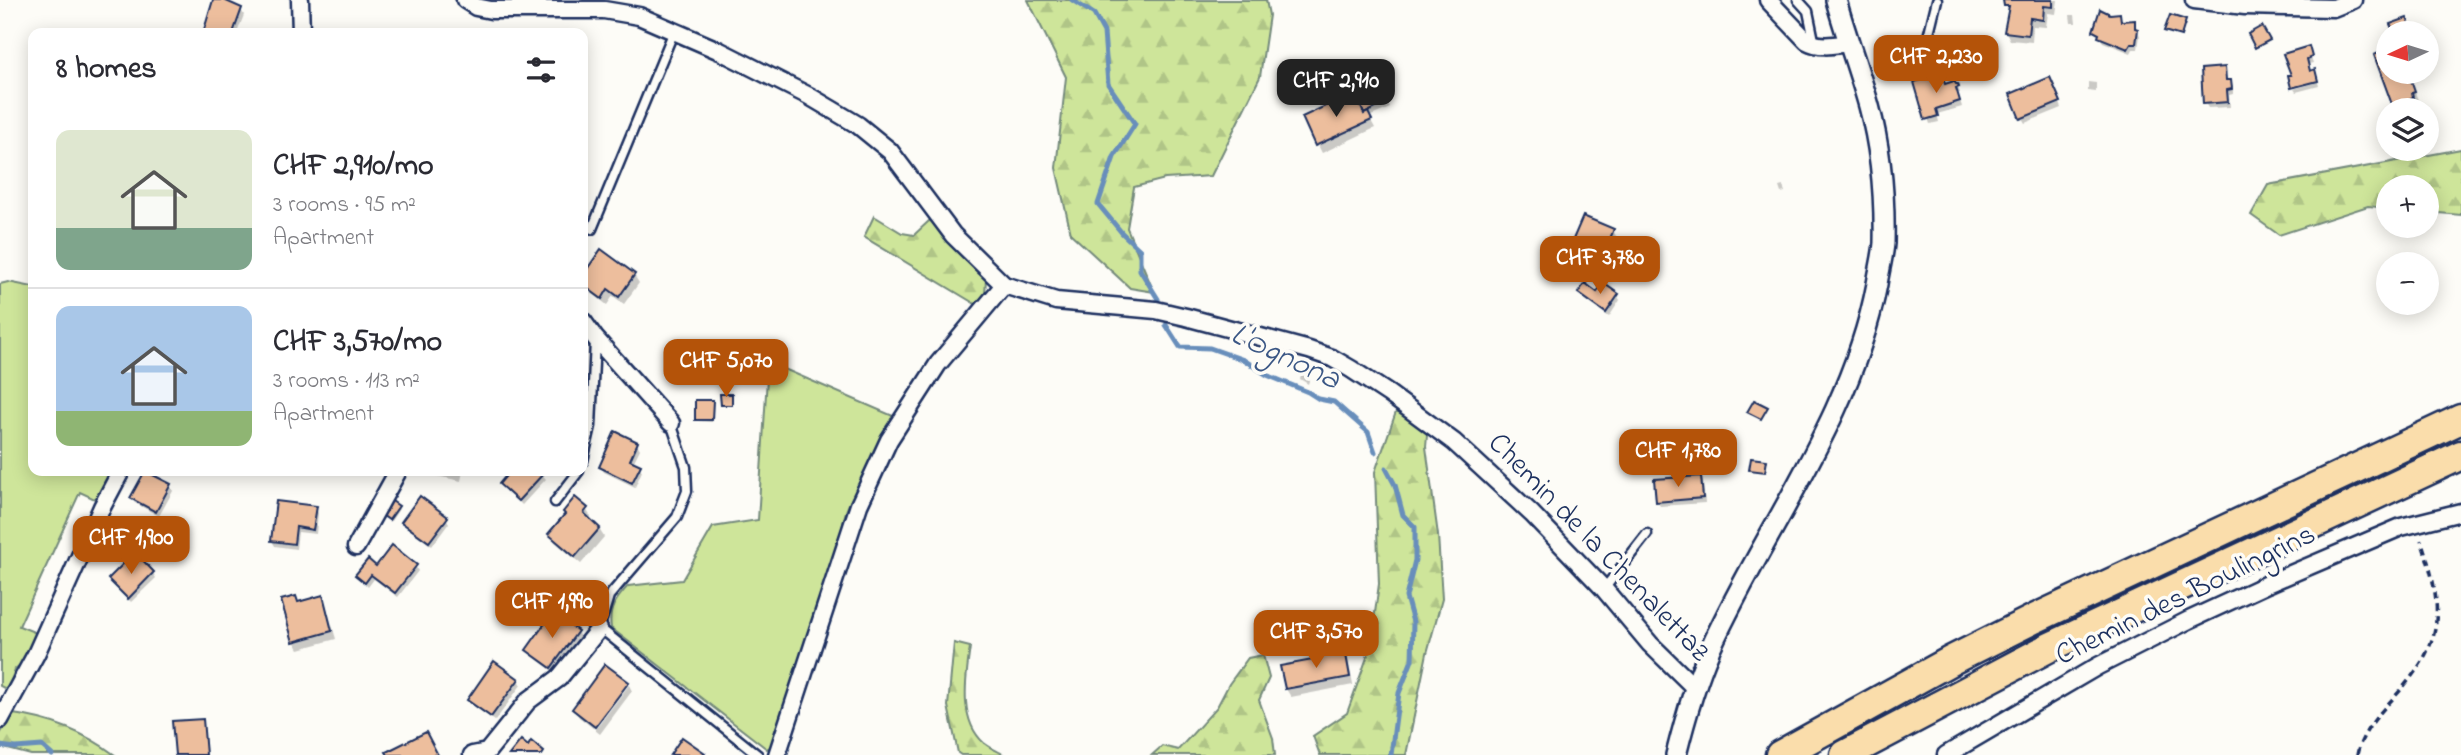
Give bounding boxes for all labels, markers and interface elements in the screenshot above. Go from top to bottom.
north arrow [2376,21,2440,84]
map controls [2376,21,2439,315]
pin: CHF 2,230 [1856,36,2016,95]
text: CHF 2,230 [1890,41,1982,74]
text: 8 homes [56,48,157,92]
icon: filters [522,51,560,89]
pin: CHF 2,910 [1256,60,1416,119]
text: CHF 2,910 [1293,65,1379,98]
button: layers [2376,98,2439,161]
text: CHF 2,910/mo [273,145,434,189]
icon: home [112,158,196,242]
button: + [2376,175,2439,238]
text: 3 rooms · 95 m² [273,189,416,222]
text: Apartment [273,222,374,255]
pin: CHF 3,780 [1520,236,1680,296]
text: CHF 3,780 [1556,242,1644,275]
button: − [2376,252,2439,315]
water label: L'Ognona [1222,312,1348,404]
text: CHF 3,570/mo [273,321,442,365]
icon: home [112,334,196,418]
pin: CHF 5,070 [646,340,806,399]
text: CHF 5,070 [679,345,773,378]
text: 3 rooms · 113 m² [273,365,420,398]
text: Apartment [273,398,374,431]
street label: Chemin de la Chenalettaz [1477,423,1720,673]
pin: CHF 1,780 [1598,430,1758,489]
text: CHF 1,780 [1635,435,1721,468]
street label: Chemin des Boulingrins [2048,514,2324,678]
pin: CHF 1,900 [51,516,211,576]
text: CHF 1,900 [89,522,173,555]
pin: CHF 1,990 [472,580,632,640]
text: CHF 1,990 [511,586,593,619]
pin: CHF 3,570 [1236,610,1396,670]
text: CHF 3,570 [1270,616,1362,649]

